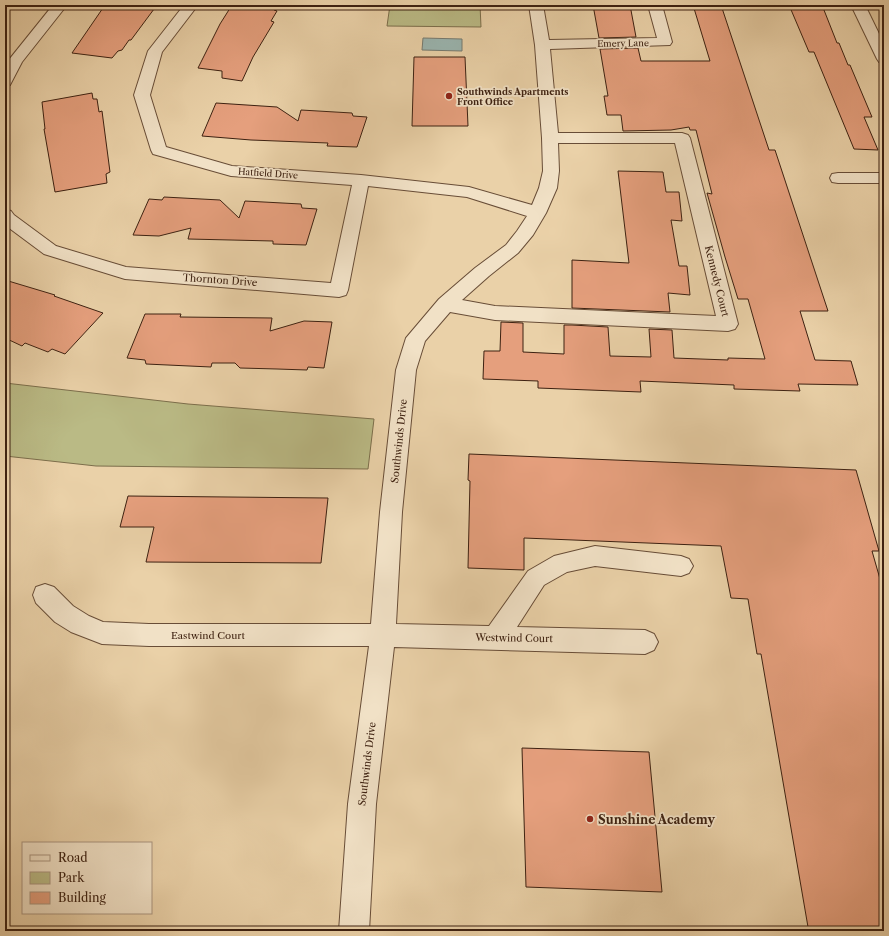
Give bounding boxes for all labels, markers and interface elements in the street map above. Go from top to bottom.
street label: Emery Lane [597,37,649,49]
place label: Southwinds Apartments Front Office [457,86,569,107]
marker: Southwinds Apartments Front Office [444,91,454,101]
street label: Hatfield Drive [238,165,298,181]
street label: Kennedy Court [702,244,732,318]
street label: Thornton Drive [182,271,258,289]
street label: Southwinds Drive [388,398,410,484]
street label: Eastwind Court [171,629,246,642]
street label: Westwind Court [474,631,553,645]
street label: Southwinds Drive [355,721,379,807]
place label: Sunshine Academy [598,812,715,827]
marker: Sunshine Academy [585,814,595,824]
legend [22,842,152,914]
text: Road [58,850,88,865]
text: Park [58,870,85,885]
text: Building [58,890,106,905]

